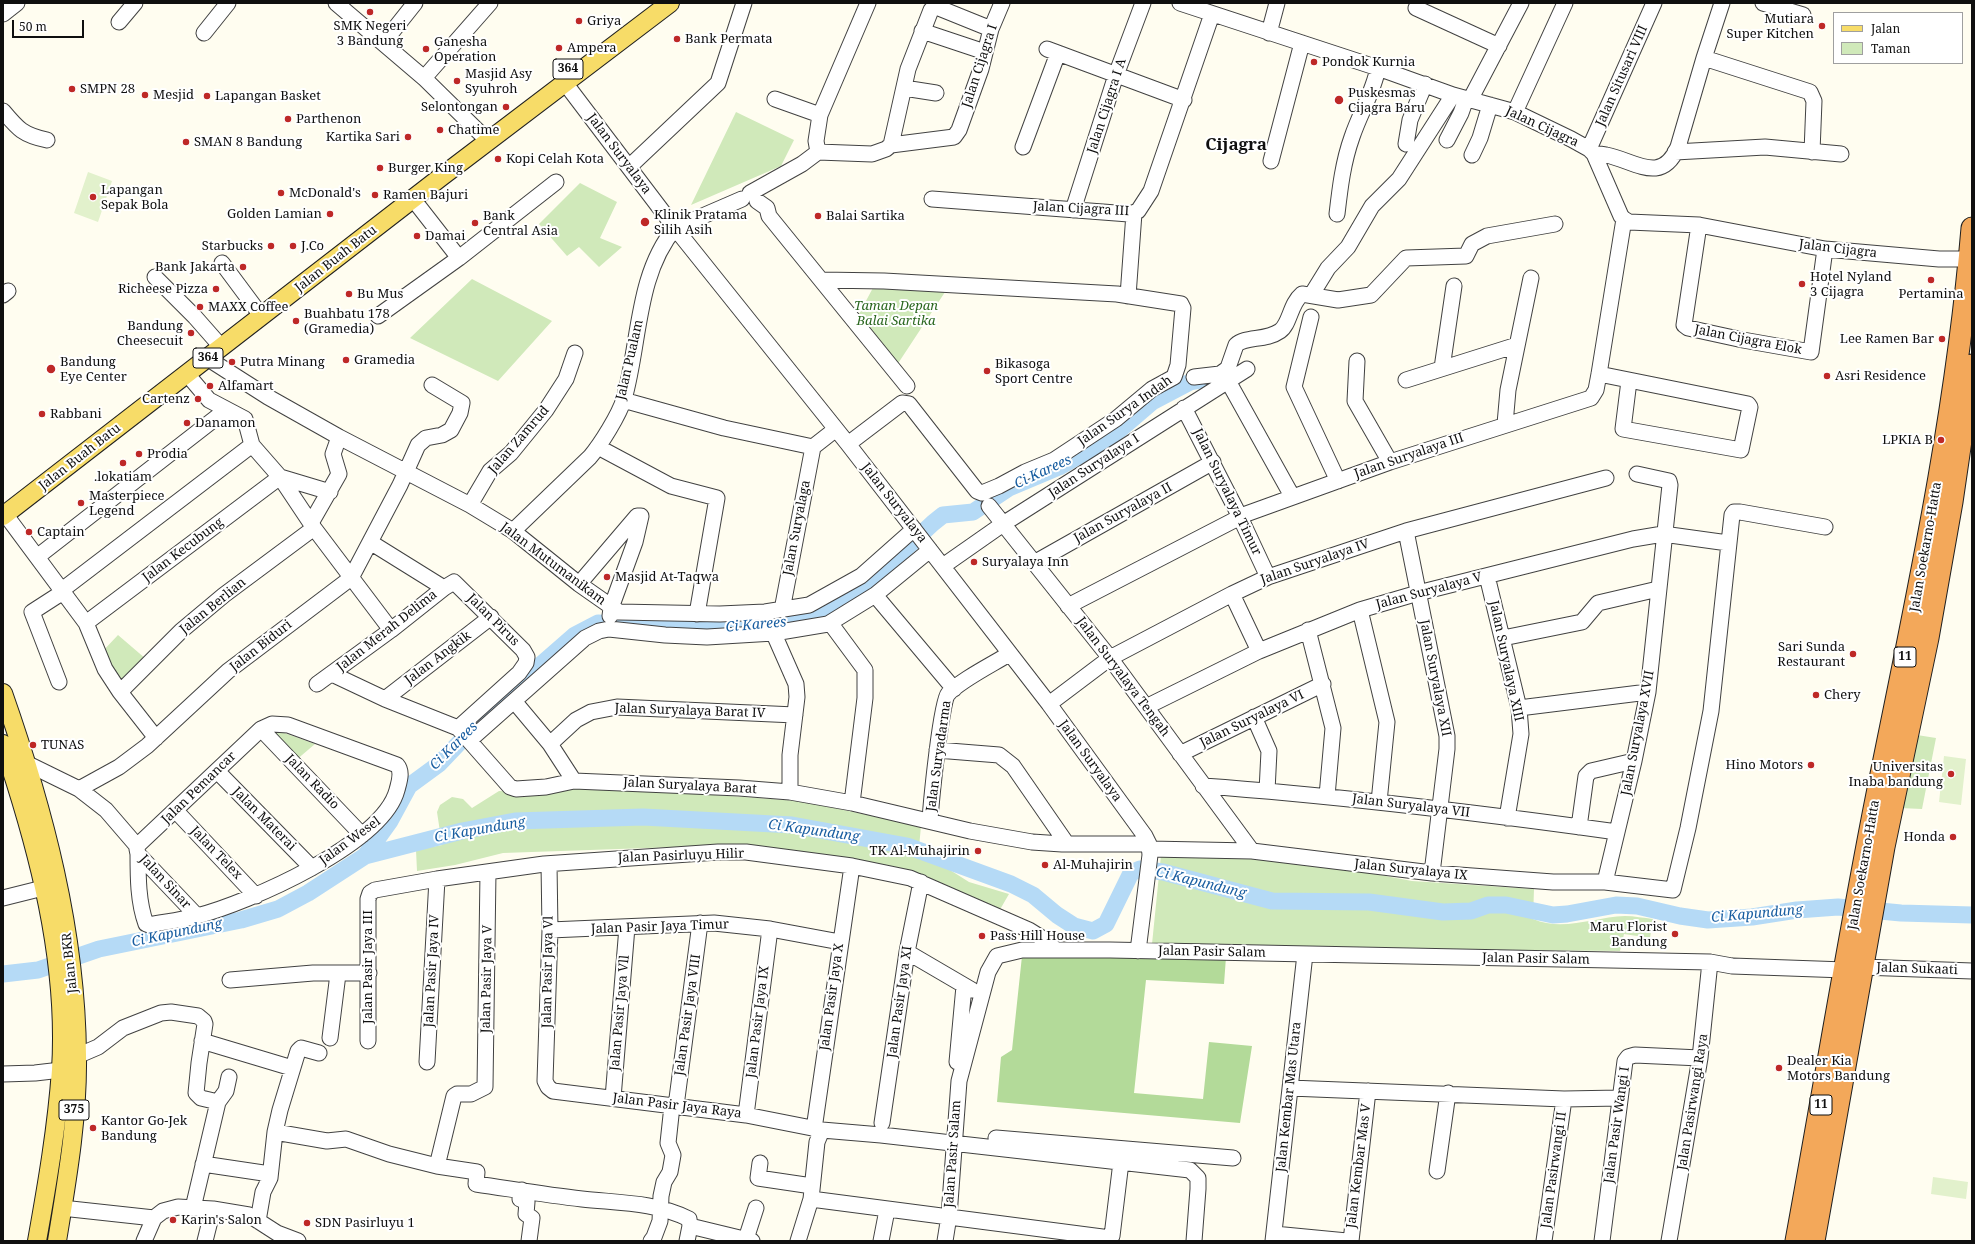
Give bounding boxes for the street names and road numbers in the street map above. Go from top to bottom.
street label: Jalan Cijagra I [959,22,1001,110]
street label: Jalan Situsari VIII [1593,23,1651,129]
street label: Jalan Cijagra I A [1084,56,1130,156]
road number: 364 [553,59,583,79]
street label: Jalan Cijagra [1503,103,1581,151]
street label: Jalan Suryalaya [584,111,654,197]
street label: Jalan Cijagra III [1033,199,1129,219]
street label: Jalan Buah Batu [292,222,380,296]
street label: Jalan Cijagra [1798,236,1878,262]
street label: Jalan Pualam [613,318,647,402]
street label: Jalan Cijagra Elok [1693,322,1803,358]
road number: 364 [193,348,223,368]
street label: Jalan Surya Indah [1075,373,1175,449]
street label: Jalan Zamrud [485,403,553,477]
street label: Jalan Buah Batu [36,420,124,494]
street label: Jalan Suryalaya Timur [1189,426,1265,558]
street label: Jalan Suryalaya III [1352,430,1466,482]
street label: Jalan Suryalaya I [1046,431,1142,501]
street label: Jalan Suryalaya [858,460,930,546]
street label: Jalan Suryalaga [780,479,814,577]
street label: Jalan Suryalaya II [1071,480,1175,546]
street label: Jalan Soekarno-Hatta [1907,481,1945,613]
street label: Jalan Kecubung [140,515,226,585]
street label: Jalan Mutumanikam [497,519,609,609]
street label: Jalan Suryalaya IV [1259,536,1371,588]
street label: Jalan Suryalaya V [1374,569,1484,613]
street label: Jalan Berlian [177,575,249,637]
street label: Jalan Merah Delima [334,587,440,675]
street label: Jalan Pirus [464,591,522,649]
street label: Jalan Suryalaya XIII [1486,599,1526,723]
street label: Jalan Suryalaya Tengah [1073,614,1173,740]
street label: Jalan Biduri [227,617,295,675]
street label: Jalan Suryalaya XII [1416,618,1454,738]
street label: Jalan Angkik [402,628,474,688]
road number: 11 [1894,647,1916,667]
street label: Jalan Suryalaya XVII [1618,669,1658,797]
street label: Jalan Suryalaya VI [1197,687,1307,751]
street label: Jalan Suryadarma [923,699,955,813]
street label: Jalan Suryalaya Barat IV [614,701,766,721]
street label: Jalan Suryalaya [1055,717,1125,805]
street label: Jalan Pemancar [158,748,240,828]
street label: Jalan Radio [282,751,342,813]
street label: Jalan Suryalaya Barat [623,775,757,797]
street label: Jalan Materai [229,784,299,854]
street label: Jalan Suryalaya VII [1351,791,1471,821]
street label: Jalan Soekarno-Hatta [1845,799,1883,931]
street label: Jalan Wesel [316,814,384,868]
street label: Jalan Telex [187,823,245,883]
street label: Jalan Pasirluyu Hilir [618,846,744,866]
street label: Jalan Sinar [136,852,194,912]
street label: Jalan Suryalaya IX [1354,856,1468,884]
street label: Jalan Pasir Jaya III [360,910,376,1024]
street label: Jalan Pasir Jaya IV [421,914,443,1028]
street label: Jalan Pasir Jaya Vl [539,916,557,1028]
street label: Jalan Pasir Jaya Timur [591,917,729,937]
street label: Jalan Pasir Jaya V [478,925,496,1033]
street label: Jalan BKR [59,932,81,994]
street label: Jalan Pasir Jaya X [817,942,847,1052]
street label: Jalan Pasir Salam [1158,943,1266,961]
street label: Jalan Pasir Jaya XI [884,945,916,1059]
street label: Jalan Pasir Salam [1482,950,1590,968]
street label: Jalan Pasir Jaya VIII [672,953,704,1077]
street label: Jalan Pasir Jaya Vll [607,954,633,1072]
street label: Jalan Sukaati [1876,960,1958,978]
street label: Jalan Pasir Jaya IX [743,965,773,1079]
street label: Jalan Kembar Mas Utara [1273,1021,1305,1173]
street label: Jalan Pasirwangi Raya [1674,1033,1712,1171]
street label: Jalan Pasir Wangi I [1601,1066,1633,1184]
street label: Jalan Pasir Jaya Raya [612,1090,742,1122]
road number: 11 [1810,1095,1832,1115]
road number: 375 [59,1100,89,1120]
street label: Jalan Pasir Salam [941,1100,965,1208]
street label: Jalan Kembar Mas V [1344,1103,1374,1229]
street label: Jalan Pasirwangi II [1538,1111,1570,1229]

